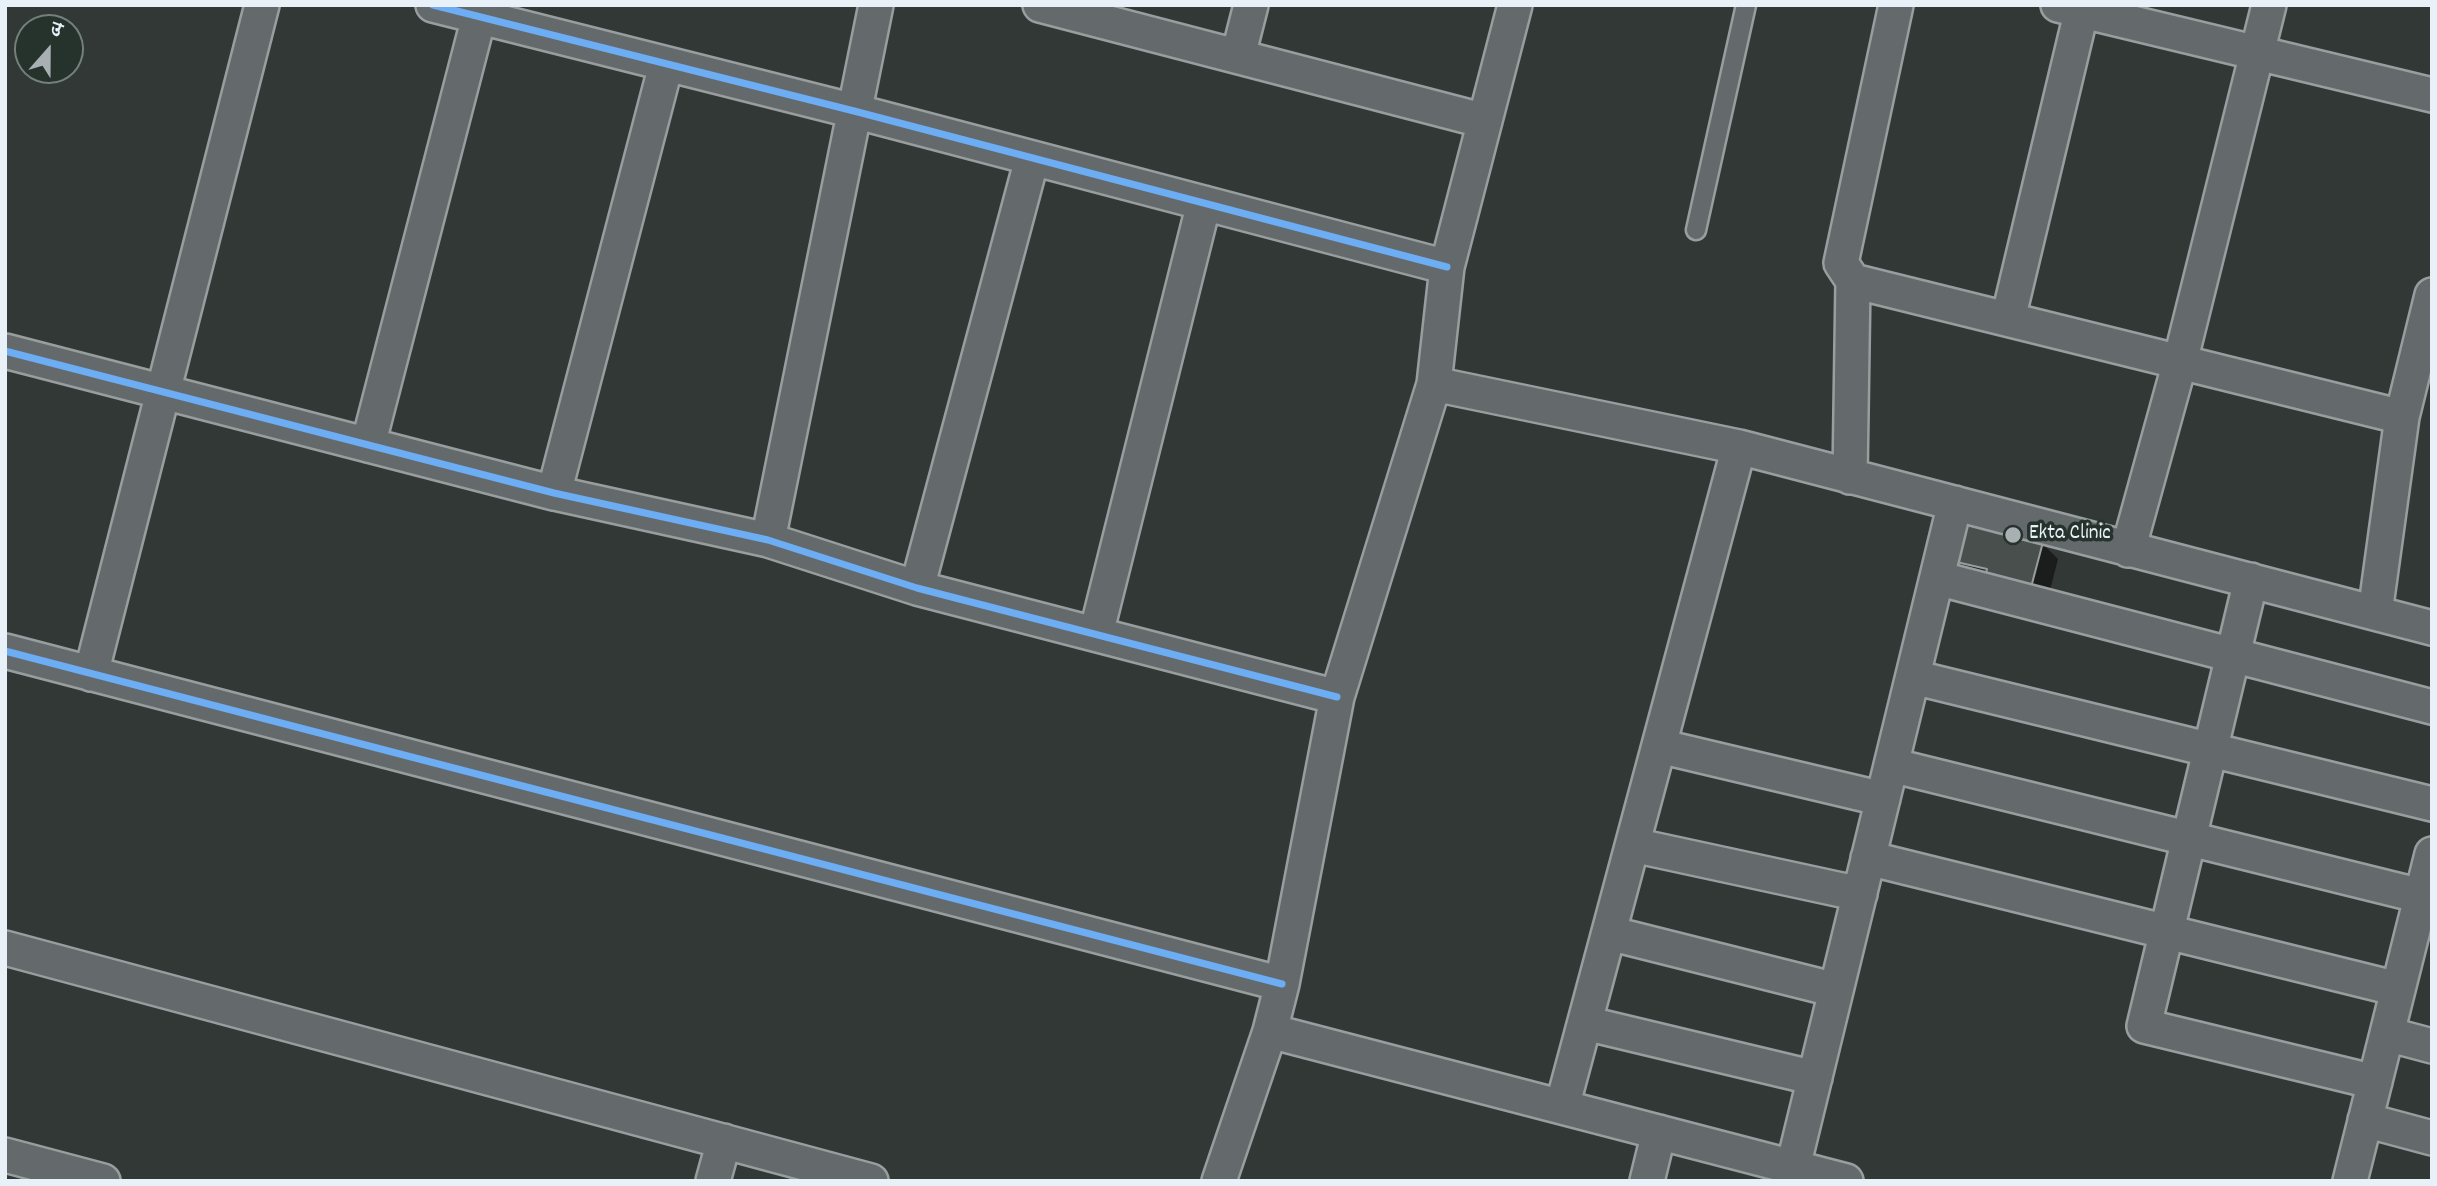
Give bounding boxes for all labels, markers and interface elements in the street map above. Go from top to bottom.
north arrow [14,14,84,84]
text: उ [46,16,66,45]
place label: Ekta Clinic [2029,522,2111,548]
marker: Ekta Clinic [2003,525,2023,545]

